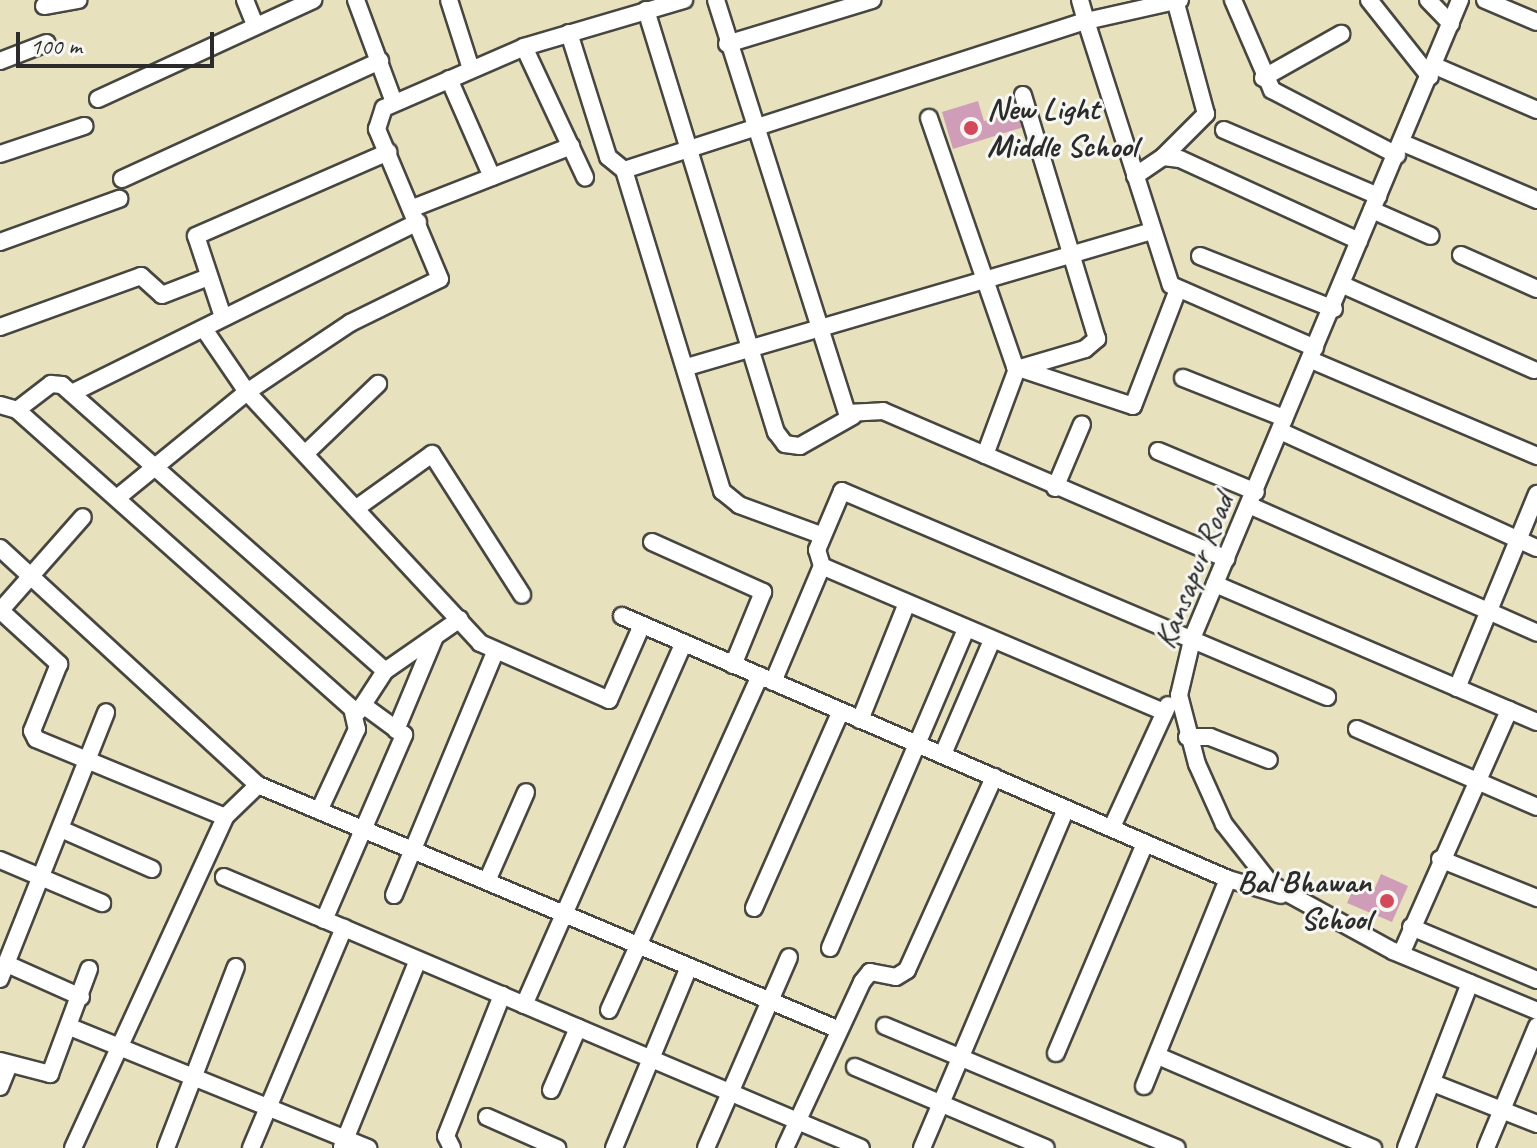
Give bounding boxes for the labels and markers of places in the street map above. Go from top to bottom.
place label: New Light Middle School [987,91,1137,166]
marker: New Light Middle School [962,119,980,137]
place label: Bal Bhawan School [1236,864,1371,939]
marker: Bal Bhawan School [1378,892,1396,910]

